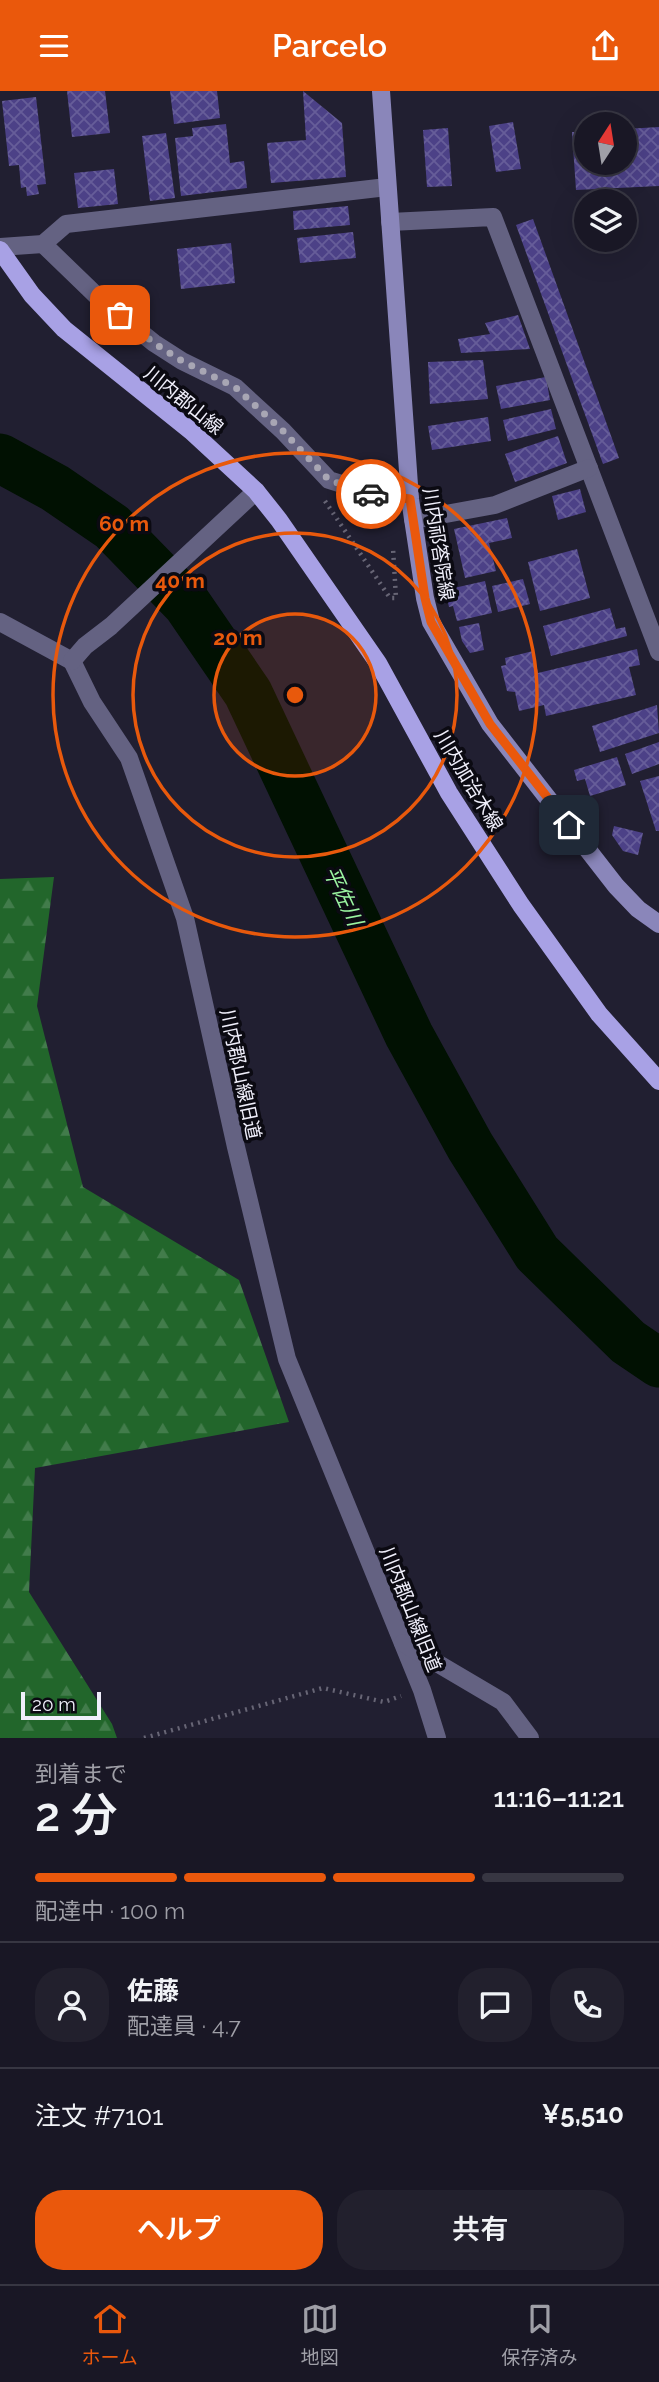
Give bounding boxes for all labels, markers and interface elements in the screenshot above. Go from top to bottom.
icon: menu [35,27,73,65]
text: Parcelo [272,27,387,64]
icon: share [586,27,624,65]
north arrow [574,112,637,175]
map controls [574,112,637,252]
button: layers [574,189,637,252]
pin [90,285,150,345]
icon: bag [101,296,139,334]
street label: 川内郡山線 [140,362,228,438]
courier [336,459,406,529]
icon: car [352,475,390,513]
street label: 川内祁答院線 [419,486,459,602]
text: 60 m [99,511,149,536]
text: 40 m [155,568,205,593]
text: 20 m [213,625,263,650]
centre of rings [283,683,307,707]
street label: 川内加治木線 [430,725,508,835]
pin [539,795,599,855]
icon: home [550,806,588,844]
water label: 平佐川 [319,862,369,931]
street label: 川内郡山線旧道 [216,1007,266,1141]
street label: 川内郡山線旧道 [376,1543,446,1675]
scale bar [21,1689,102,1721]
text: 20 m [32,1693,76,1715]
text: 到着まで [35,1760,127,1787]
text: 11:16–11:21 [493,1783,624,1813]
text: 2 分 [35,1788,118,1842]
text: 配達中 · 100 m [35,1897,185,1924]
button: person [35,1968,109,2042]
button: chat [458,1968,532,2042]
button: phone [550,1968,624,2042]
text: 佐藤 [127,1976,179,2006]
text: 配達員 · 4.7 [127,2012,241,2039]
text: ¥5,510 [542,2099,624,2129]
text: 注文 #7101 [35,2101,163,2131]
button: ヘルプ [35,2190,323,2270]
button: 共有 [337,2190,624,2270]
tab: ホーム [81,2300,138,2369]
tab: 地図 [301,2300,339,2369]
tab: 保存済み [502,2300,578,2369]

